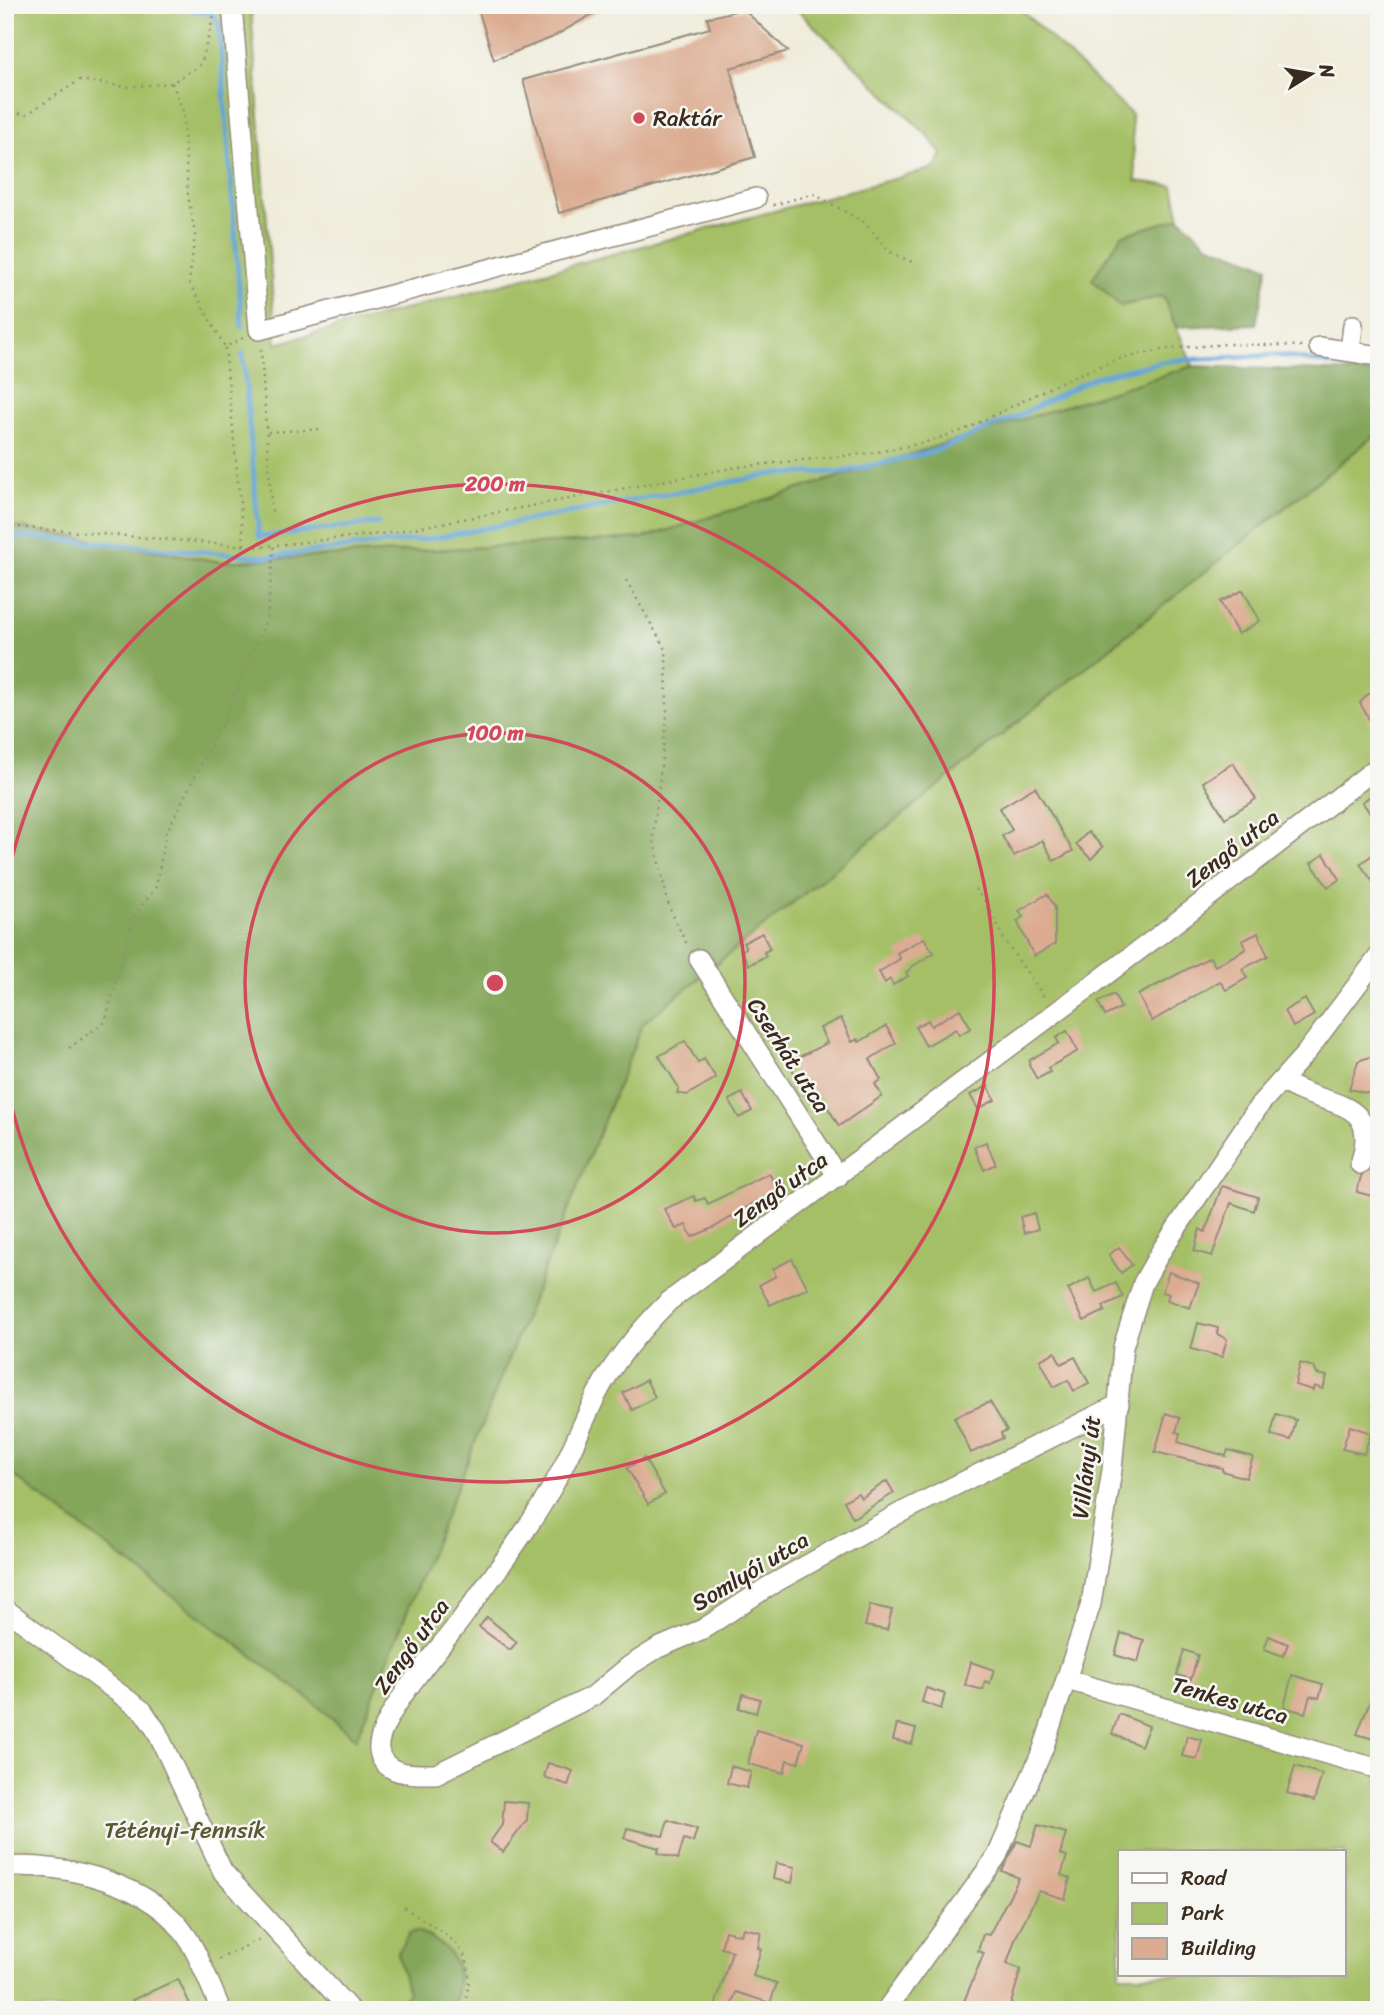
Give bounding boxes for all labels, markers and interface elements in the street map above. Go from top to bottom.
north arrow [1276,38,1346,108]
text: N [1310,60,1345,81]
place label: Raktár [653,98,723,139]
marker: Raktár [631,110,647,126]
text: 200 m [464,465,526,503]
text: 100 m [466,714,524,752]
street label: Zengő utca [1176,798,1289,899]
centre of rings [483,971,507,995]
street label: Cserhát utca [736,989,842,1122]
street label: Zengő utca [723,1140,837,1239]
street label: Villányi út [1060,1413,1113,1521]
street label: Somlyói utca [683,1520,817,1623]
street label: Zengő utca [362,1589,461,1703]
street label: Tenkes utca [1167,1664,1293,1737]
park label: Tétényi-fennsík [104,1810,266,1851]
legend [1118,1850,1346,1976]
text: Road [1181,1859,1228,1897]
text: Park [1181,1894,1224,1932]
text: Building [1181,1929,1257,1967]

